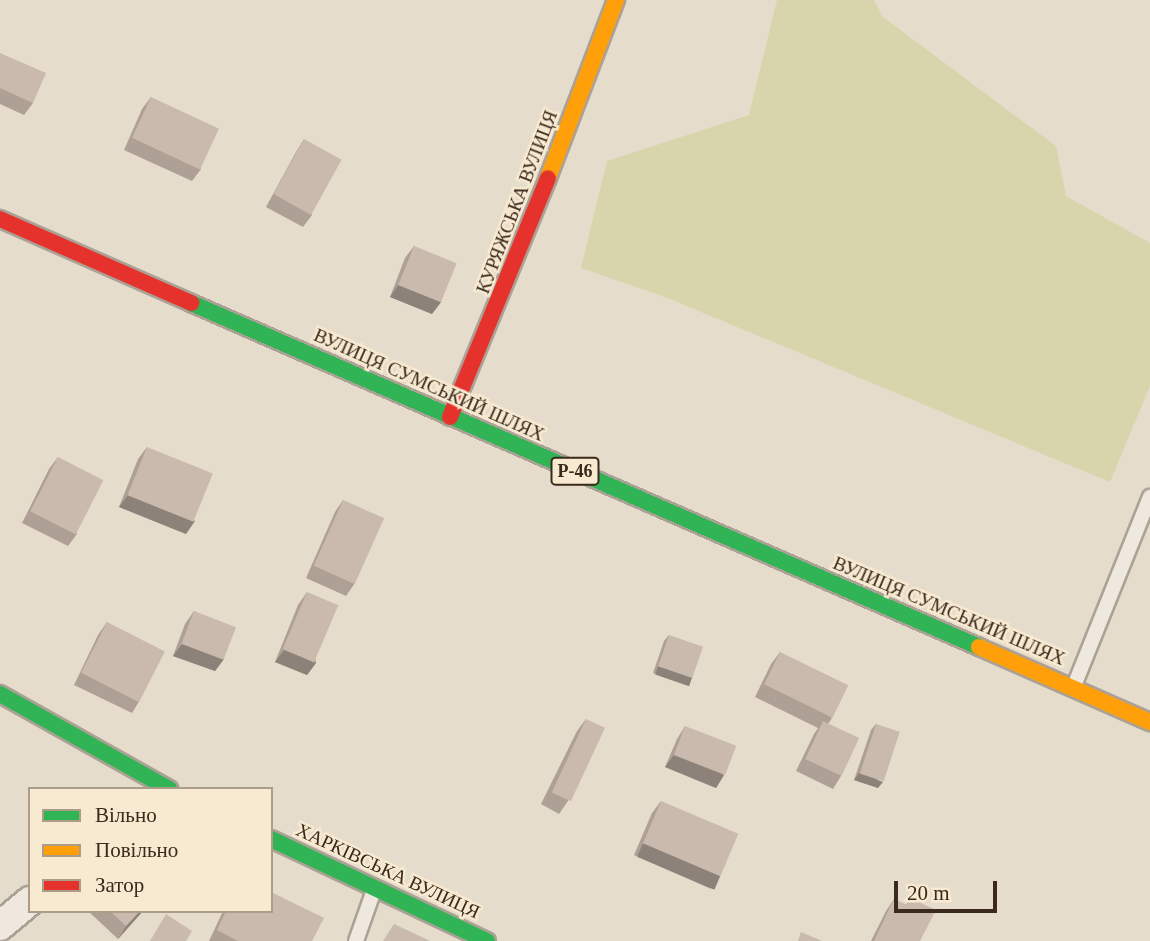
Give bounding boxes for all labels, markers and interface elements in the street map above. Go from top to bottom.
street label: КУРЯЖСЬКА ВУЛИЦЯ [472,107,562,297]
street label: ВУЛИЦЯ СУМСЬКИЙ ШЛЯХ [310,324,548,446]
road number: Р-46 [550,457,600,486]
street label: ВУЛИЦЯ СУМСЬКИЙ ШЛЯХ [830,552,1068,670]
legend [28,787,273,913]
text: Вільно [95,803,157,827]
street label: ХАРКІВСЬКА ВУЛИЦЯ [293,818,483,924]
text: Повільно [95,838,178,862]
scale bar [898,867,1001,911]
text: Затор [95,873,144,897]
text: 20 m [907,881,950,905]

